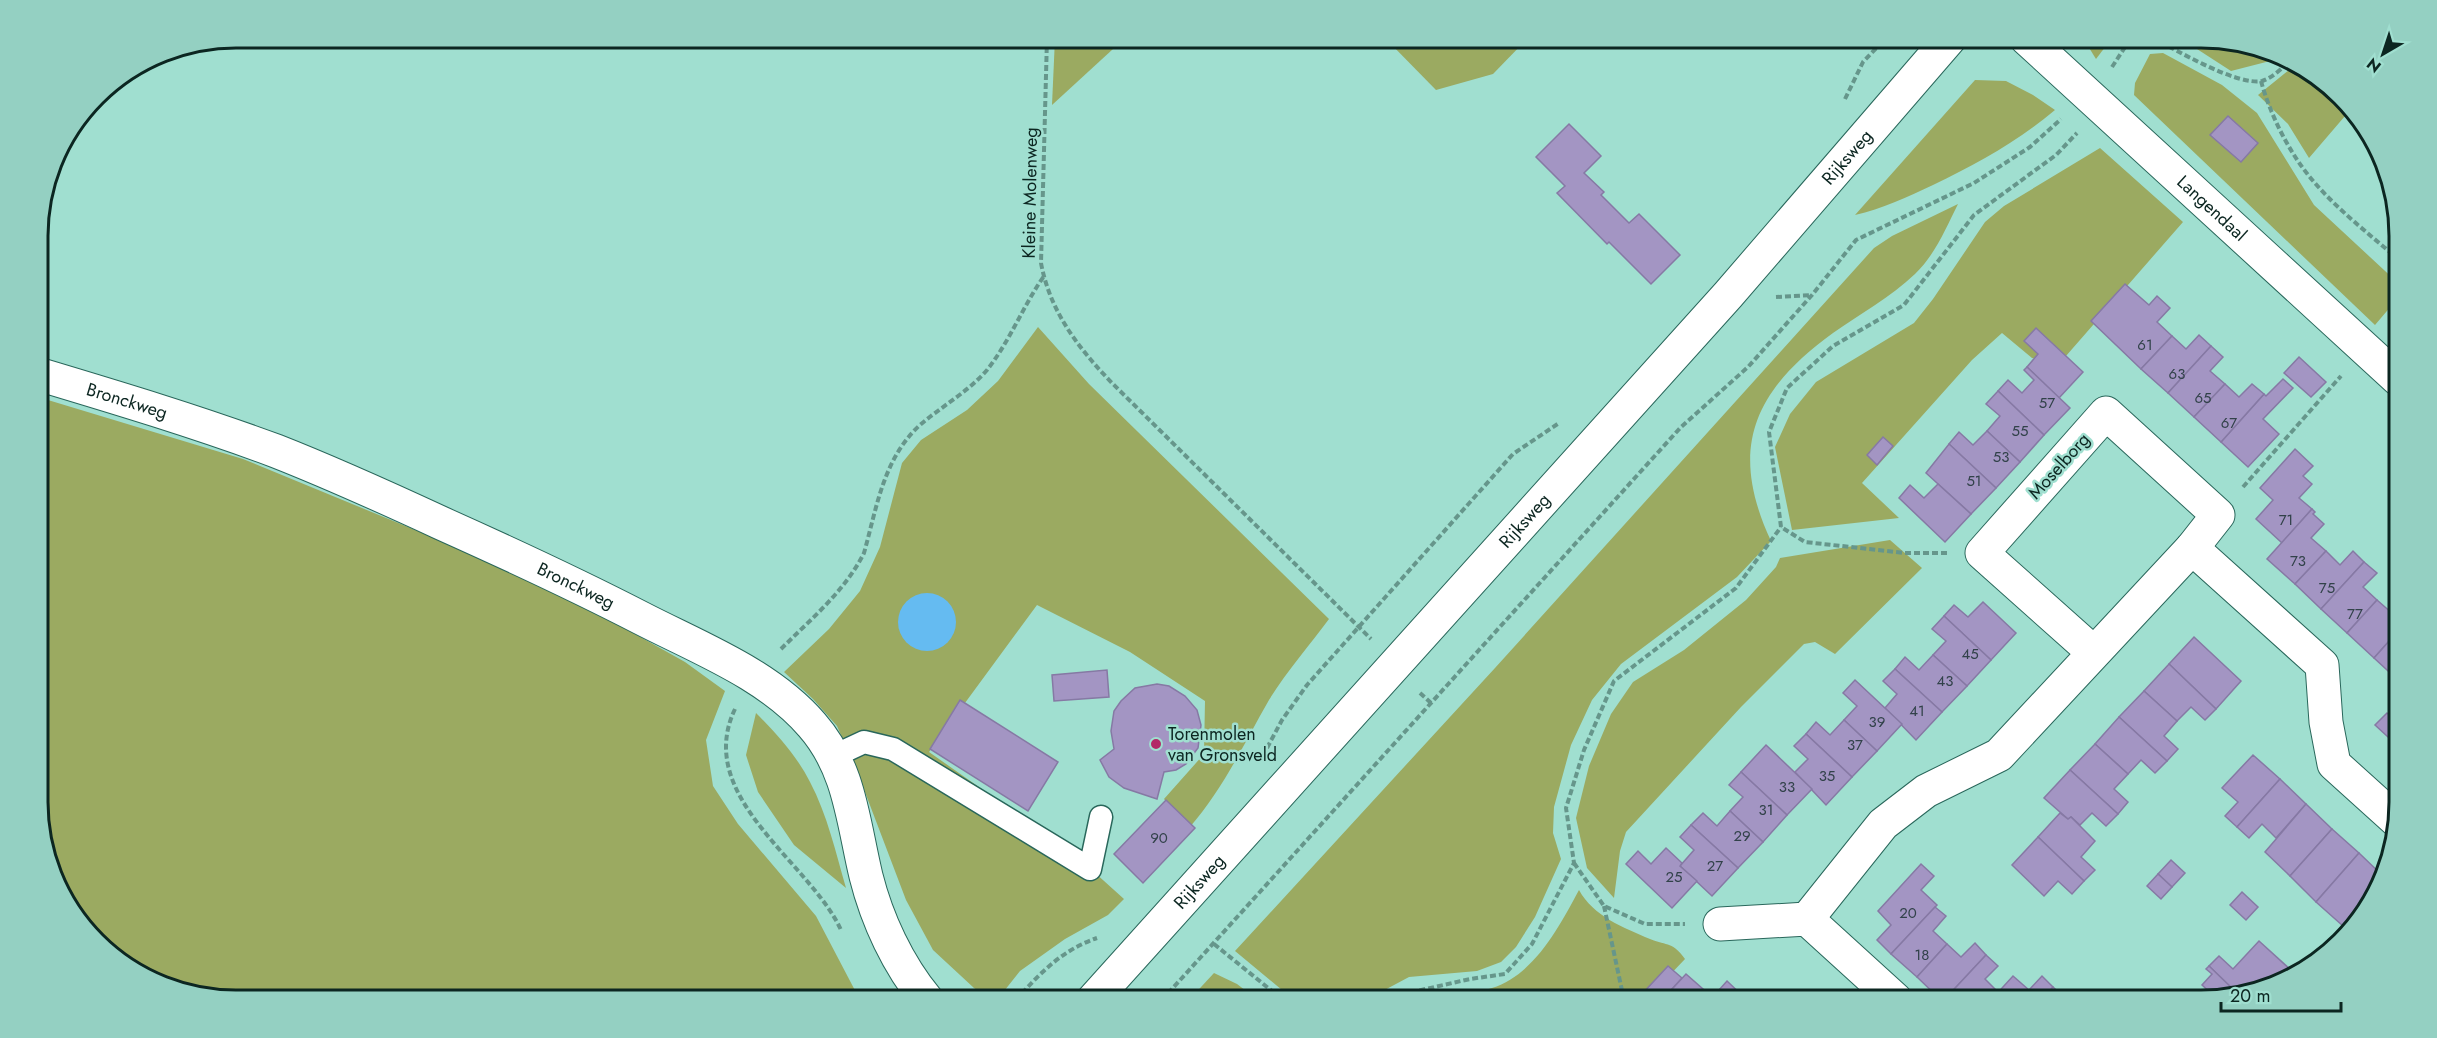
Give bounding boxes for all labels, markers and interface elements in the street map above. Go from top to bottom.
north arrow [2353,24,2413,84]
text: N [2362,52,2386,78]
street label: Rijksweg [1816,124,1878,191]
street label: Kleine Molenweg [1016,127,1044,259]
street label: Langendaal [2171,169,2253,247]
house number: 61 [2137,334,2153,356]
house number: 63 [2169,363,2185,385]
street label: Bronckweg [83,376,171,426]
house number: 65 [2194,387,2212,409]
house number: 57 [2039,392,2055,414]
house number: 67 [2221,412,2237,434]
house number: 55 [2012,420,2028,442]
street label: Moselborg [2022,427,2096,505]
house number: 53 [1993,446,2009,468]
house number: 51 [1966,470,1982,492]
street label: Rijksweg [1493,488,1556,554]
house number: 71 [2279,509,2293,531]
house number: 73 [2290,550,2306,572]
street label: Bronckweg [533,556,619,616]
house number: 75 [2319,577,2335,599]
house number: 77 [2347,603,2363,625]
house number: 45 [1961,643,1979,665]
house number: 43 [1937,670,1953,692]
house number: 41 [1909,700,1925,722]
house number: 39 [1869,711,1885,733]
place label: Torenmolen van Gronsveld [1168,721,1277,768]
house number: 37 [1847,734,1863,756]
marker: Torenmolen van Gronsveld [1149,737,1163,751]
house number: 35 [1819,765,1835,787]
house number: 33 [1779,776,1795,798]
house number: 31 [1759,799,1773,821]
house number: 29 [1733,825,1751,847]
house number: 90 [1150,827,1168,849]
street label: Rijksweg [1168,849,1231,915]
house number: 27 [1707,855,1723,877]
house number: 25 [1666,866,1683,888]
house number: 20 [1899,902,1917,924]
house number: 18 [1915,944,1929,966]
scale bar [2221,975,2341,1013]
text: 20 m [2230,983,2270,1009]

